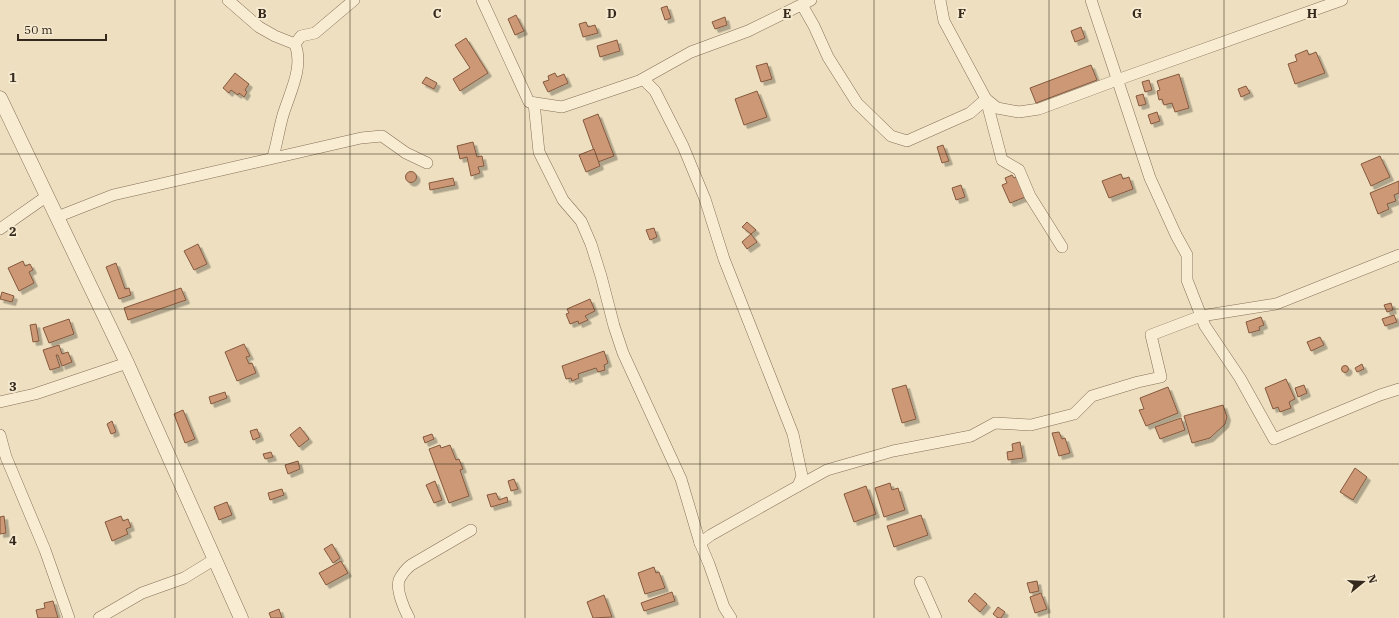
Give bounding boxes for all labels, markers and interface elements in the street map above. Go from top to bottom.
text: B [257,5,267,22]
text: C [433,5,442,22]
text: D [607,5,617,22]
text: E [783,5,791,22]
text: F [958,5,966,22]
text: G [1132,5,1142,22]
text: H [1307,5,1318,22]
scale bar [18,16,106,42]
text: 50 m [24,22,53,37]
text: 1 [9,69,17,86]
text: 2 [9,223,17,240]
text: 3 [9,378,17,395]
text: 4 [9,532,17,549]
north arrow [1343,562,1383,602]
text: N [1365,573,1381,585]

